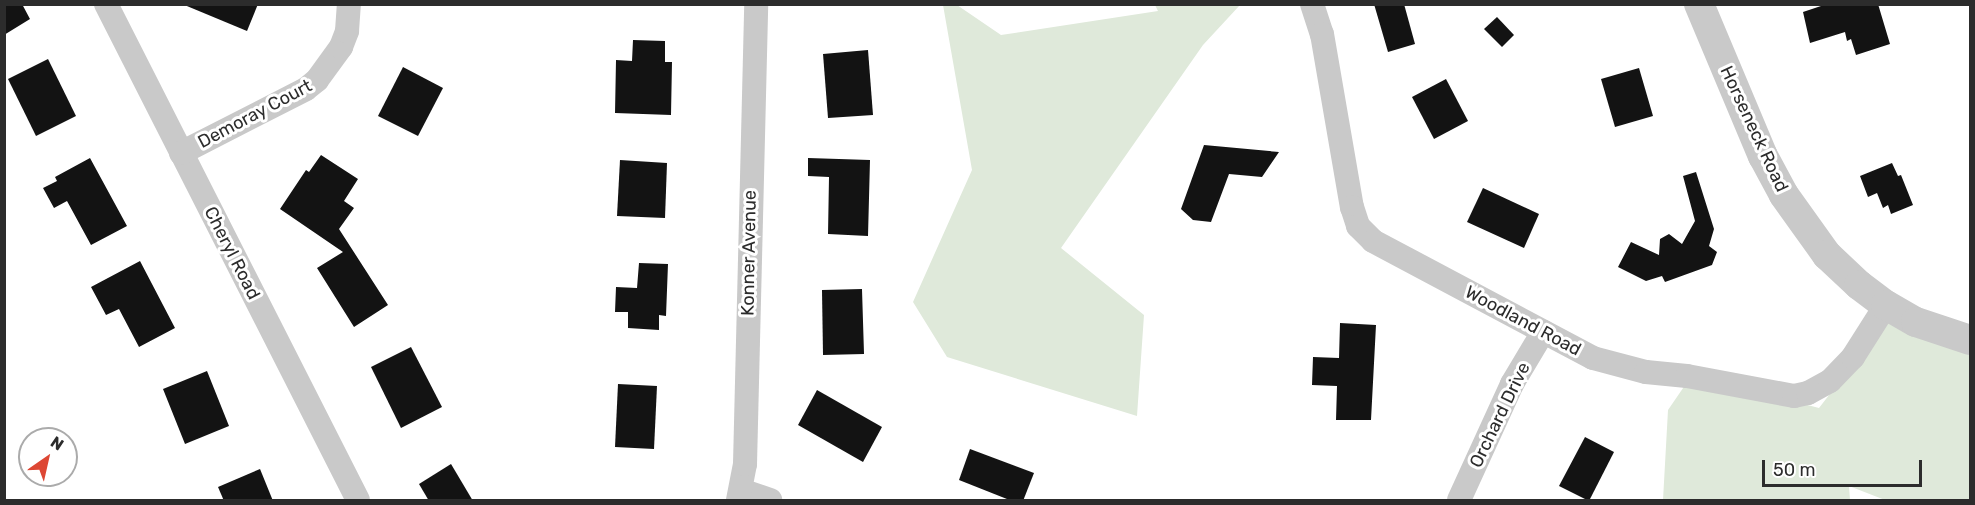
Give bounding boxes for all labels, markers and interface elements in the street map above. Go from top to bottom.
street label: Horseneck Road [1715,63,1793,195]
street label: Demoray Court [194,75,316,153]
street label: Konner Avenue [737,189,761,317]
street label: Cheryl Road [199,203,265,303]
street label: Woodland Road [1461,281,1585,361]
street label: Orchard Drive [1465,359,1535,471]
north arrow [18,427,78,487]
text: N [47,432,67,454]
scale bar [1765,448,1926,486]
text: 50 m [1773,459,1816,481]

